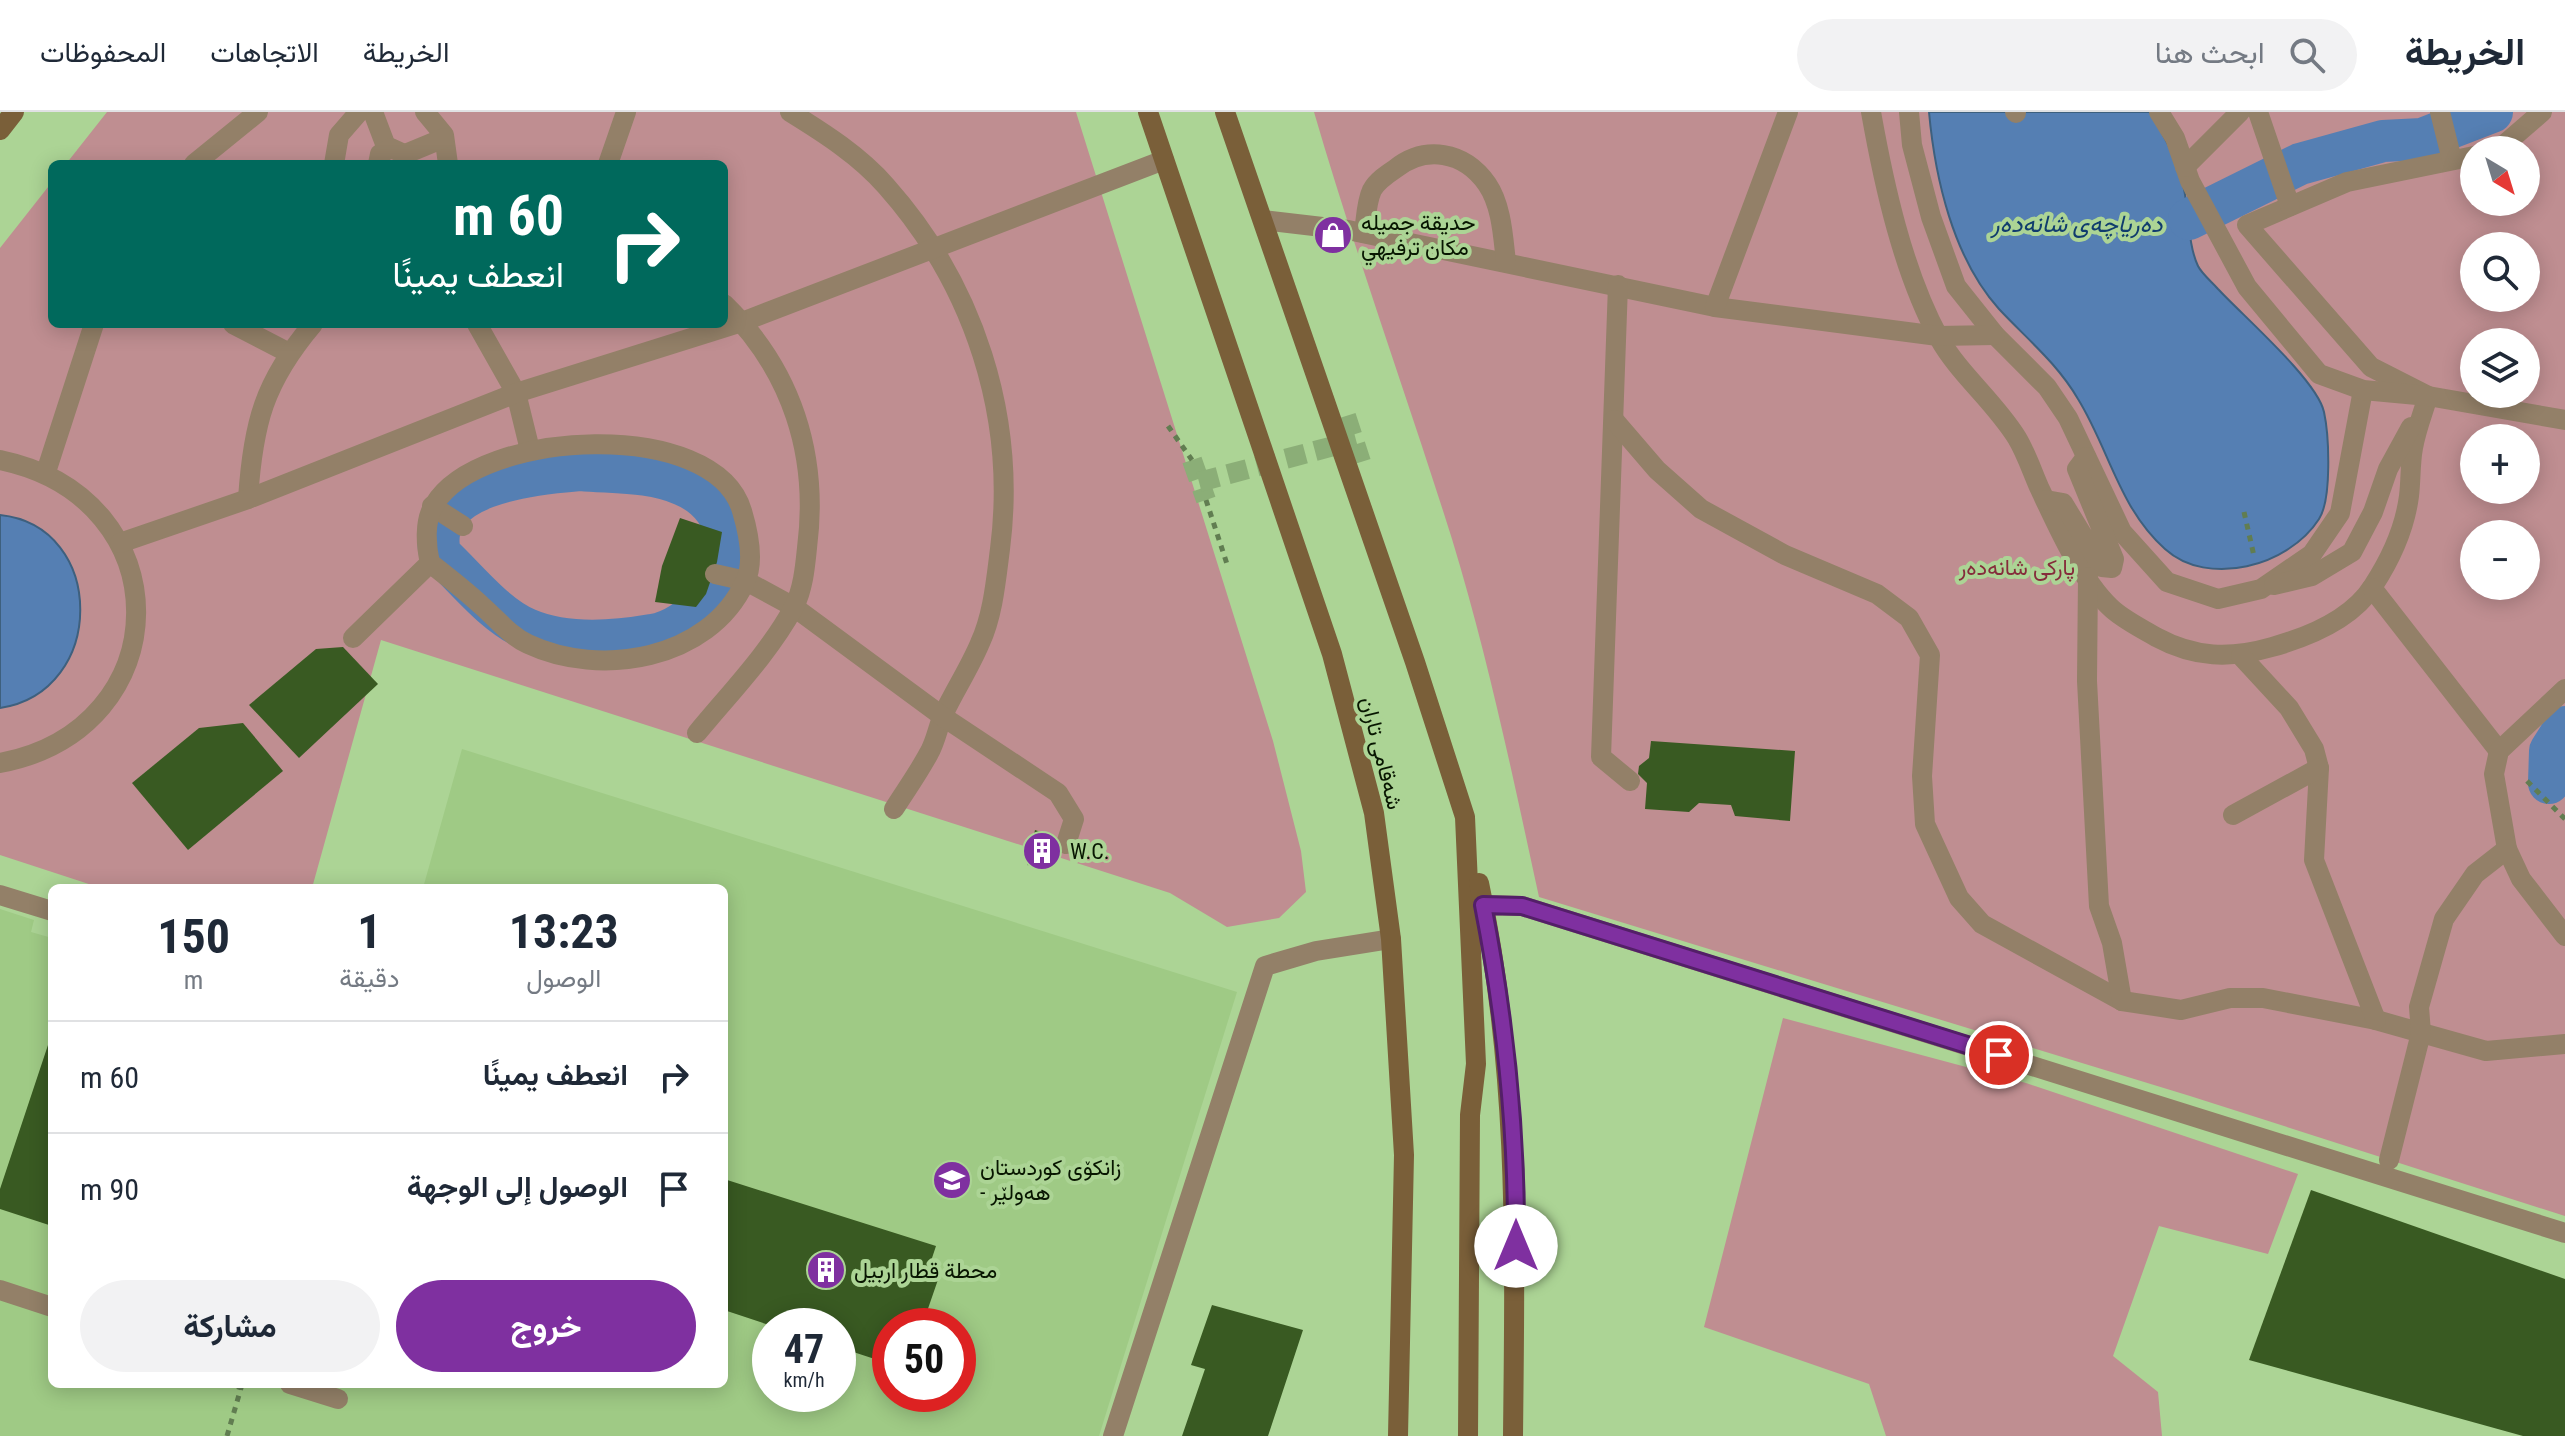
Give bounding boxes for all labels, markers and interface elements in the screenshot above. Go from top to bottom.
search box [1797,19,2357,91]
text: الخريطة [2405,30,2525,74]
icon: search [2285,33,2329,77]
text: ابحث هنا [2155,35,2265,70]
text: المحفوظات [40,36,166,69]
text: الاتجاهات [210,36,319,69]
text: الخريطة [363,36,449,69]
north arrow [2460,136,2540,216]
map controls [2460,136,2540,600]
text: 60 m [453,183,564,249]
icon: right [592,192,696,296]
place label: حديقة جميله مكان ترفيهي [1361,210,1475,266]
water label: دەریاچەی شانەدەر [1990,210,2163,240]
shop icon: حديقة جميله مكان ترفيهي [1312,214,1354,256]
button: search [2460,232,2540,312]
text: انعطف يمينًا [392,254,564,296]
button: layers [2460,328,2540,408]
button: + [2460,424,2540,504]
button: − [2460,520,2540,600]
park label: پارکی شانەدەر [1958,555,2075,582]
street label: شەقامی تاران [1354,694,1408,812]
building icon: W.C. [1021,830,1063,872]
place label: W.C. [1070,839,1110,864]
text: 1 [357,903,381,960]
text: 13:23 [509,903,619,960]
text: 150 [157,908,230,965]
text: دقيقة [339,963,399,993]
text: الوصول [526,963,601,993]
text: m [184,965,203,995]
pin [1965,1021,2033,1089]
icon: arrive [1977,1033,2021,1077]
icon: right [652,1055,696,1099]
text: انعطف يمينًا [483,1057,628,1092]
text: 60 m [80,1060,139,1095]
place label: زانکۆی کوردستان - هەولێر [980,1155,1121,1206]
school or university icon: زانکۆی کوردستان - هەولێر [931,1159,973,1201]
icon: arrive [652,1167,696,1211]
text: الوصول إلى الوجهة [407,1169,628,1204]
text: 90 m [80,1172,139,1207]
position arrow [1474,1204,1558,1288]
building icon: محطة قطار اربيل [805,1249,847,1291]
place label: محطة قطار اربيل [854,1258,997,1284]
button: مشاركة [80,1280,380,1372]
button: خروج [396,1280,696,1372]
speed limit sign: 50 [872,1308,976,1412]
text: 47 [784,1326,824,1373]
text: km/h [783,1368,825,1392]

